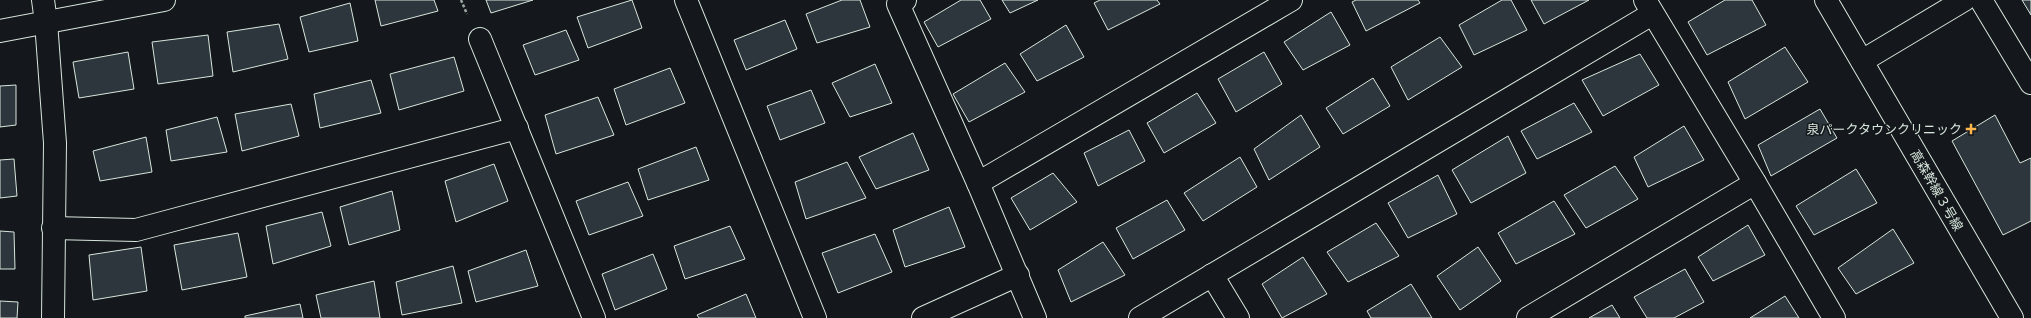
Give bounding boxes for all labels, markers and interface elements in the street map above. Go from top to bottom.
place label: 泉パークタウンクリニック [1807,121,1962,137]
marker: 泉パークタウンクリニック [1965,123,1977,135]
street label: 高森幹線３号線 [1907,147,1967,233]

